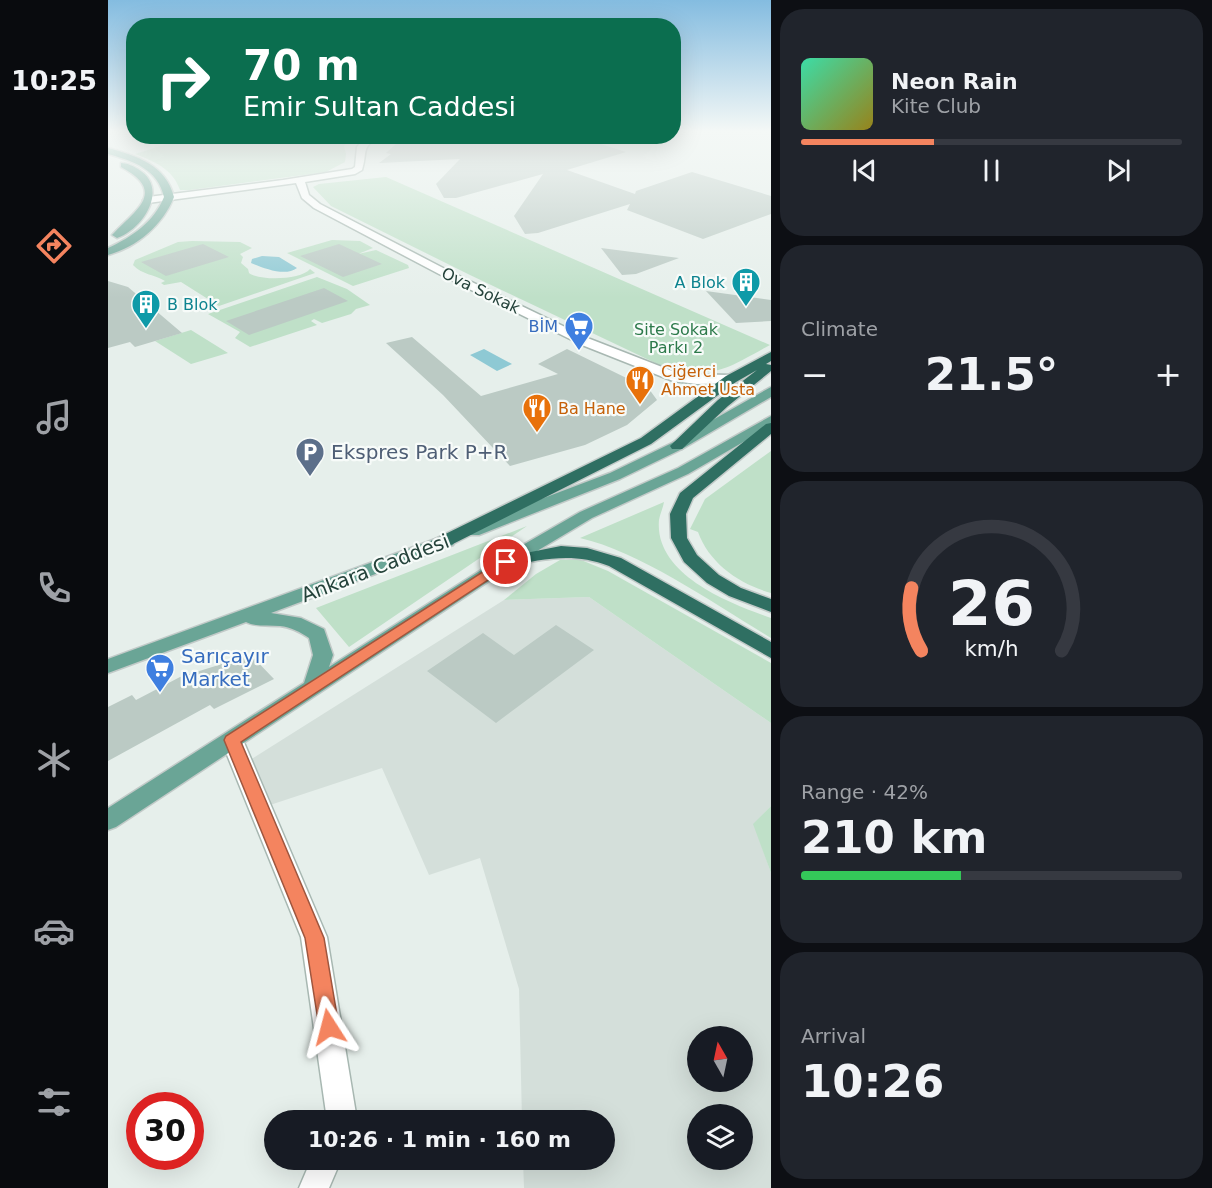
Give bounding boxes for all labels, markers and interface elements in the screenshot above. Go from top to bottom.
text: 70 m [243,41,360,90]
icon: right [144,42,222,120]
text: 10:25 [11,65,97,96]
text: Neon Rain [891,69,1018,94]
text: Emir Sultan Caddesi [243,91,516,122]
text: Kite Club [891,94,981,118]
icon: previous [848,154,881,187]
icon: pause [975,154,1008,187]
icon: next [1102,154,1135,187]
icon: directions [33,225,75,267]
street label: Ova Sokak [438,263,524,318]
building icon: A Blok [730,266,762,308]
place label: A Blok [674,273,726,292]
building icon: B Blok [130,288,162,330]
place label: B Blok [167,295,218,314]
supermarket icon: BİM [563,310,595,352]
place label: BİM [529,317,558,336]
text: Climate [801,317,878,341]
park label: Site Sokak Parkı 2 [634,320,719,357]
text: 21.5° [925,348,1058,401]
text: − [801,355,829,394]
text: + [1154,355,1182,394]
place label: Ciğerci Ahmet Usta [661,362,755,399]
restaurant icon: Ciğerci Ahmet Usta [624,364,656,406]
restaurant icon: Ba Hane [521,392,553,434]
icon: music [33,396,75,438]
place label: Ba Hane [558,399,626,418]
parking icon: Ekspres Park P+R [294,436,326,478]
place label: Ekspres Park P+R [331,440,508,464]
street label: Ankara Caddesi [298,529,452,607]
pin [480,536,531,587]
icon: arrive [489,545,522,578]
icon: phone [33,567,75,609]
text: 26 [948,567,1035,640]
text: km/h [964,636,1019,661]
place label: Sarıçayır Market [181,644,269,691]
supermarket icon: Sarıçayır Market [144,652,176,694]
icon: climate [33,739,75,781]
text: Range · 42% [801,780,928,804]
text: 210 km [801,811,987,864]
icon: car [33,910,75,952]
position arrow [297,995,361,1059]
text: Arrival [801,1024,866,1048]
north arrow [687,1026,753,1092]
map controls [687,1026,753,1170]
text: 10:26 [801,1055,944,1108]
icon: filters [33,1081,75,1123]
speed limit sign: 30 [126,1092,204,1170]
button: layers [687,1104,753,1170]
text: 10:26 · 1 min · 160 m [308,1127,571,1152]

